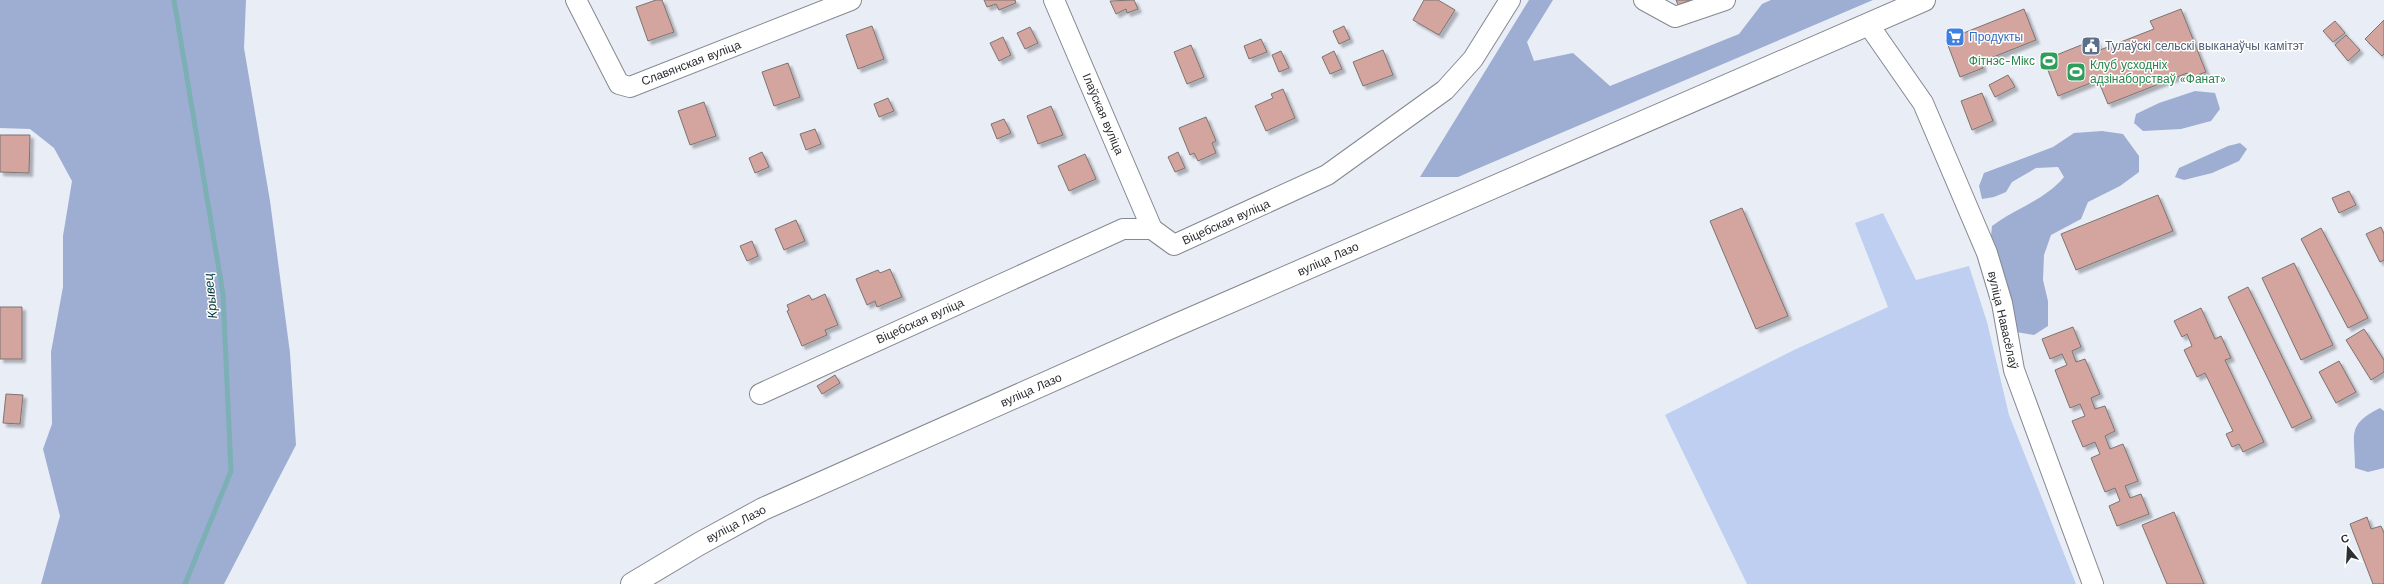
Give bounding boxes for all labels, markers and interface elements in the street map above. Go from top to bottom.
supermarket icon: Продукты [1944,26,1966,48]
place label: Продукты [1969,30,2023,44]
public building icon: Тулаўскі сельскі выканаўчы камітэт [2080,35,2102,57]
street label: Славянская вуліца [639,37,743,88]
place label: Тулаўскі сельскі выканаўчы камітэт [2105,39,2305,53]
sports icon: Фітнэс-Мікс [2038,50,2060,72]
place label: Фітнэс-Мікс [1969,54,2035,68]
place label: Клуб усходніх адзінаборстваў «Фанат» [2090,58,2226,86]
sports icon: Клуб усходніх адзінаборстваў «Фанат» [2065,61,2087,83]
street label: Ілаўская вуліца [1080,71,1127,157]
street label: Віцебская вуліца [1180,196,1272,248]
street label: вуліца Лазо [1295,239,1361,279]
street label: вуліца Навасёлаў [1985,270,2021,370]
water label: Крывец [201,272,220,319]
street label: Віцебская вуліца [874,295,966,347]
street label: вуліца Лазо [998,370,1064,410]
street label: вуліца Лазо [704,502,769,546]
north arrow [2328,528,2368,568]
text: С [2339,532,2351,546]

